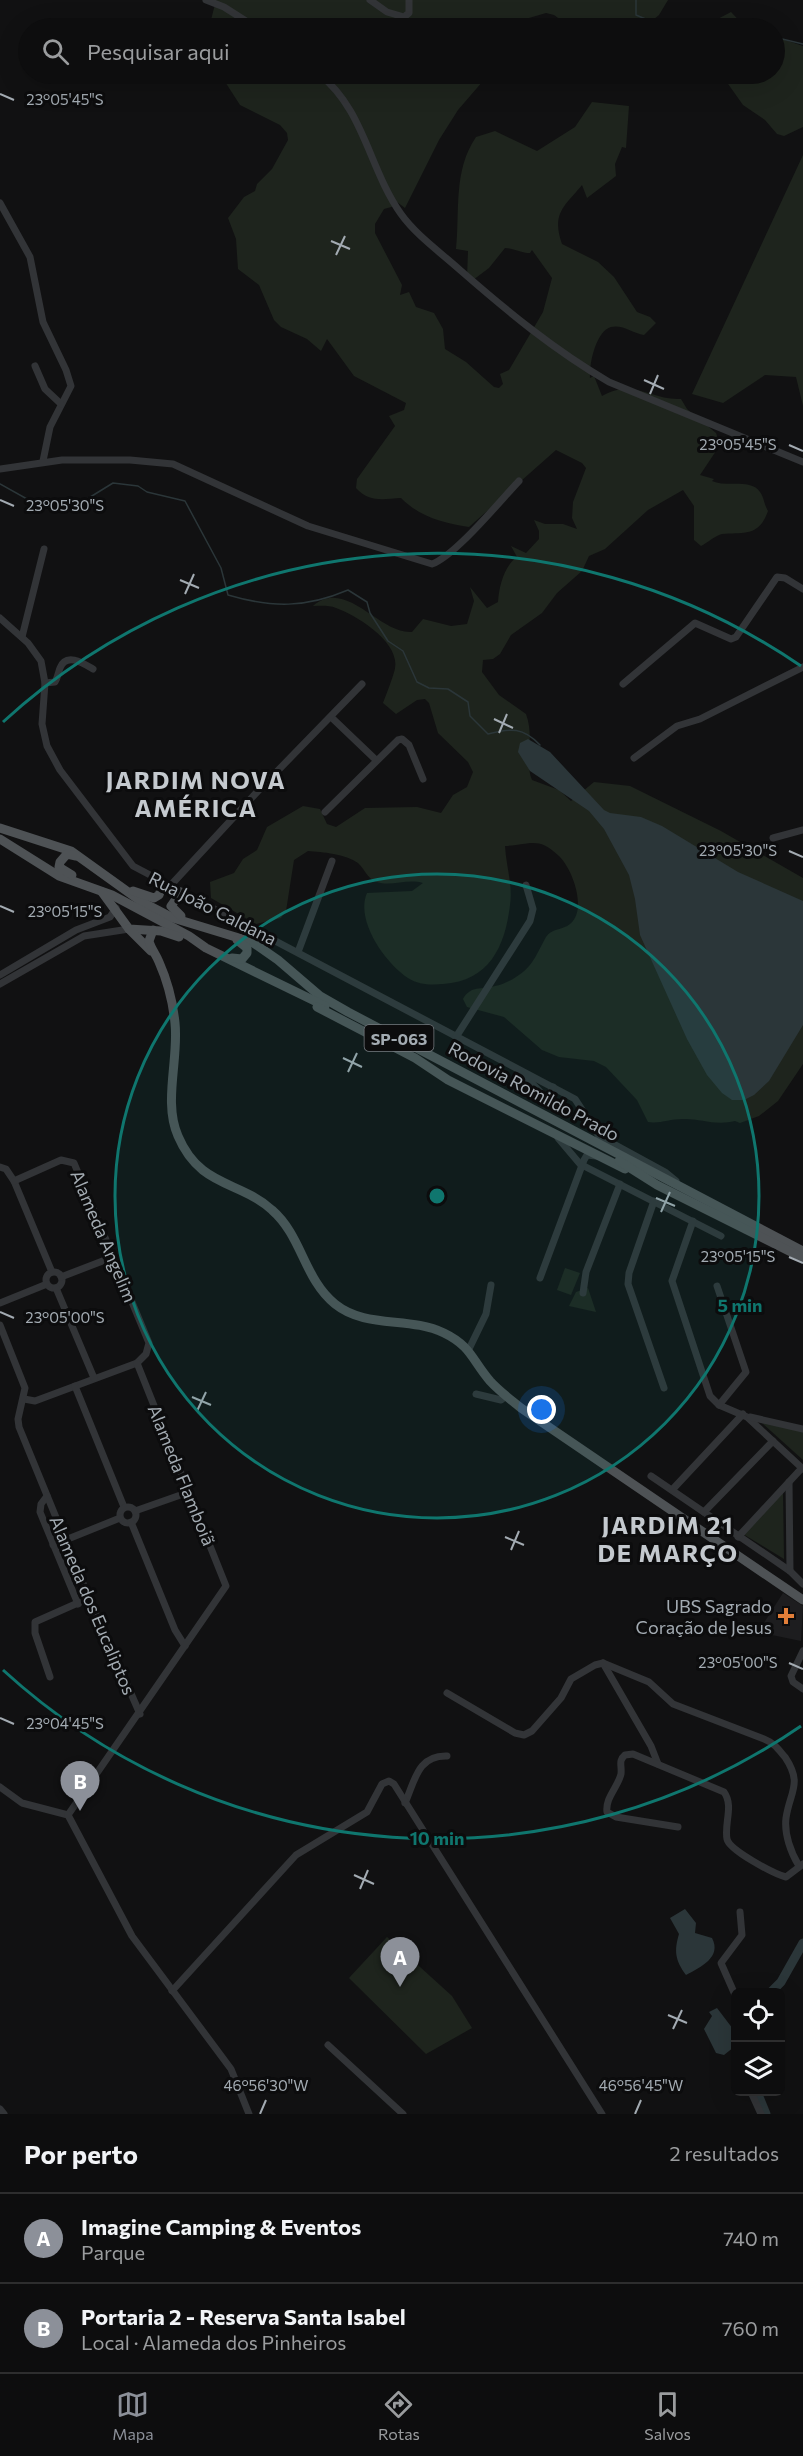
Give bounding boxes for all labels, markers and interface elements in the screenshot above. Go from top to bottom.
search box [18,18,785,84]
icon: search [39,35,72,68]
text: Pesquisar aqui [87,38,230,65]
text: 23°05'45"S [26,90,104,108]
text: 23°05'45"S [699,435,777,453]
text: 23°05'30"S [26,496,104,514]
district label: JARDIM NOVA AMÉRICA [106,765,286,822]
text: 23°05'30"S [699,841,777,859]
street label: Rua João Caldana [146,866,280,950]
text: 23°05'15"S [28,902,103,920]
road number: SP-063 [364,1025,434,1051]
street label: Rodovia Romildo Prado [445,1037,623,1145]
street label: Alameda Angelim [66,1167,142,1305]
centre of rings [427,1186,447,1206]
text: 23°05'15"S [701,1247,776,1265]
text: 5 min [717,1294,763,1316]
text: 23°05'00"S [25,1308,105,1326]
your location [527,1395,556,1424]
street label: Alameda Flamboiã [144,1401,220,1549]
district label: JARDIM 21 DE MARÇO [598,1510,738,1567]
street label: Alameda dos Eucaliptos [45,1512,141,1698]
place label: UBS Sagrado Coração de Jesus [636,1595,772,1638]
marker: UBS Sagrado Coração de Jesus [777,1607,795,1625]
text: 23°05'00"S [698,1653,778,1671]
text: 23°04'45"S [26,1714,104,1732]
pin: B [60,1762,100,1811]
text: 10 min [410,1827,464,1849]
pin: A [380,1938,420,1987]
map controls [731,1988,785,2096]
button: locate [731,1988,785,2042]
button: layers [731,2042,785,2096]
text: 46°56'30"W [223,2076,309,2094]
text: 46°56'45"W [599,2076,683,2094]
text: Por perto [24,2138,138,2169]
text: 2 resultados [669,2141,779,2165]
text: Imagine Camping & Eventos [81,2213,361,2240]
text: A [36,2226,51,2250]
text: 740 m [723,2226,779,2250]
text: Parque [81,2240,145,2264]
text: Portaria 2 - Reserva Santa Isabel [81,2303,406,2330]
text: B [37,2316,50,2340]
text: 760 m [722,2316,779,2340]
text: Local · Alameda dos Pinheiros [81,2330,346,2354]
tab: Mapa [112,2388,154,2443]
tab: Rotas [378,2388,420,2443]
tab: Salvos [644,2388,691,2443]

